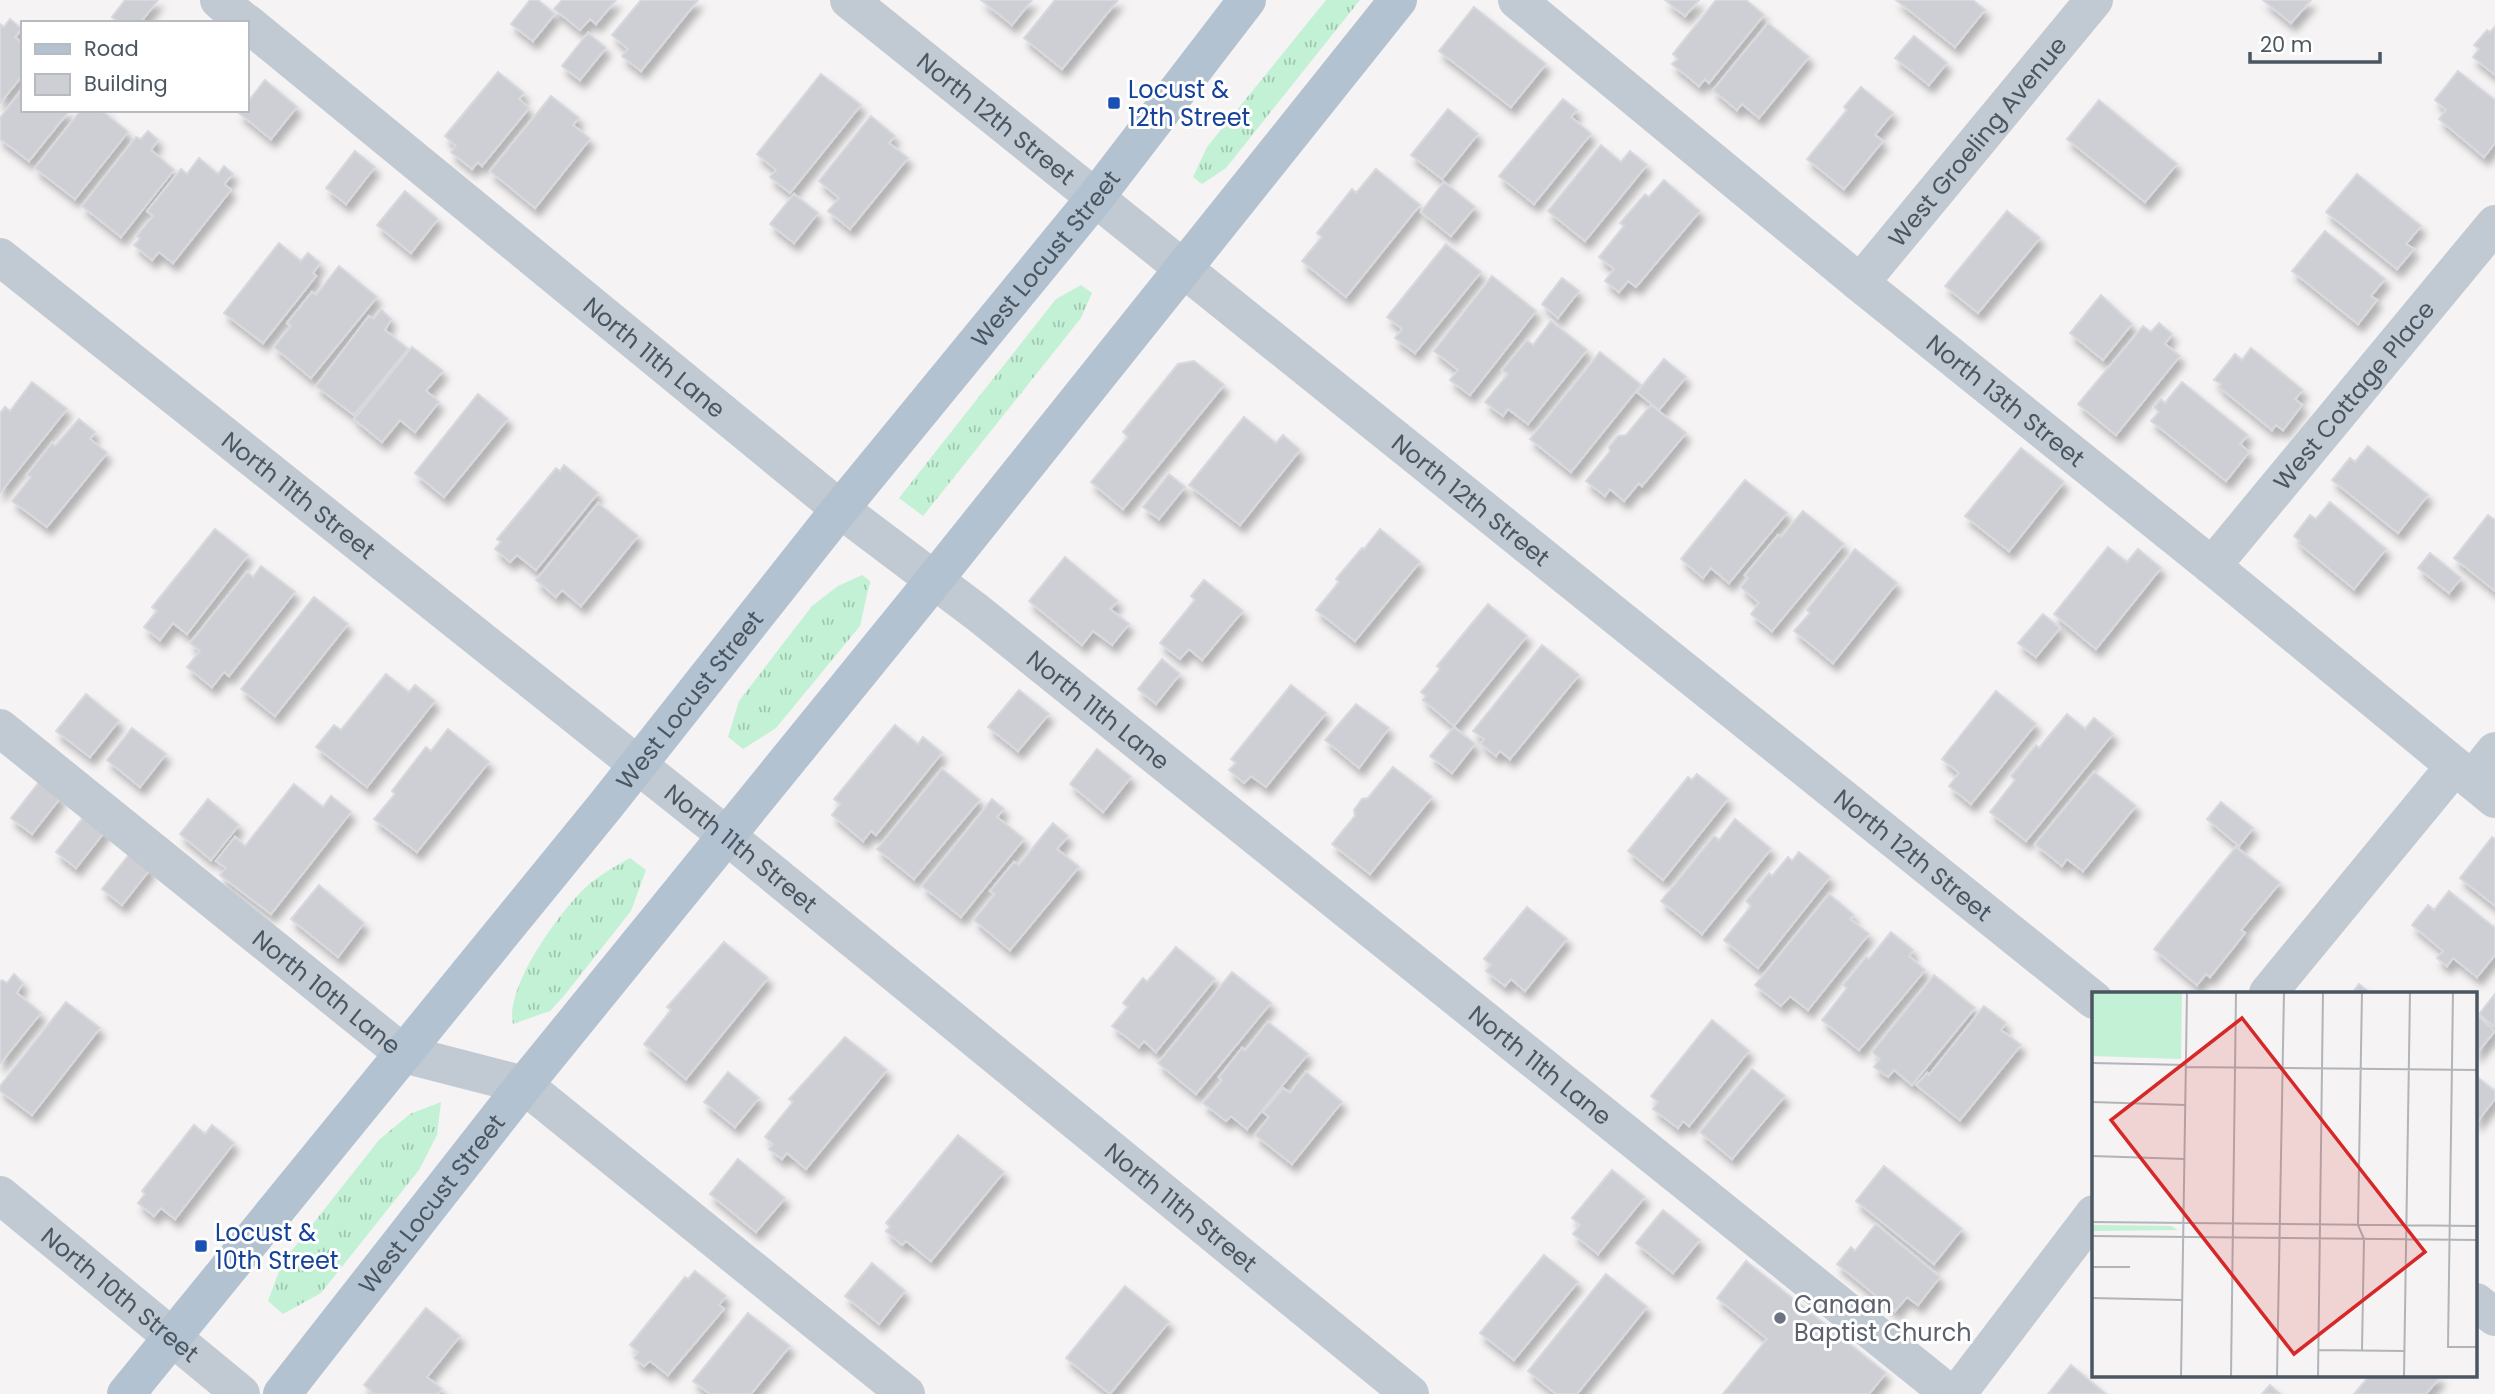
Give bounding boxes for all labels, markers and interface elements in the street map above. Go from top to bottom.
legend [21,21,248,112]
scale bar [2250,21,2380,65]
street label: West Groeling Avenue [1880,29,2074,253]
text: 20 m [2260,30,2313,59]
text: Road [84,34,139,63]
street label: North 12th Street [910,45,1082,192]
text: Building [84,69,168,98]
place label: Locust & 12th Street [1128,73,1250,134]
marker: Locust & 12th Street [1106,95,1122,111]
street label: West Locust Street [963,163,1127,354]
street label: North 11th Lane [577,289,733,425]
street label: West Cottage Place [2265,293,2442,497]
street label: North 13th Street [1920,327,2092,474]
street label: North 11th Street [215,424,383,566]
street label: North 12th Street [1385,426,1557,573]
street label: West Locust Street [608,603,770,796]
street label: North 11th Lane [1020,642,1177,777]
street label: North 11th Street [658,776,825,920]
street label: North 12th Street [1827,781,1999,928]
street label: North 10th Lane [246,922,408,1062]
inset map [2092,992,2478,1376]
street label: North 11th Lane [1462,997,1619,1132]
street label: West Locust Street [350,1107,512,1300]
street label: North 11th Street [1098,1135,1265,1279]
place label: Locust & 10th Street [215,1216,339,1277]
street label: North 10th Street [34,1219,206,1369]
marker: Locust & 10th Street [193,1238,209,1254]
place label: Canaan Baptist Church [1794,1288,1972,1349]
marker: Canaan Baptist Church [1772,1310,1788,1326]

